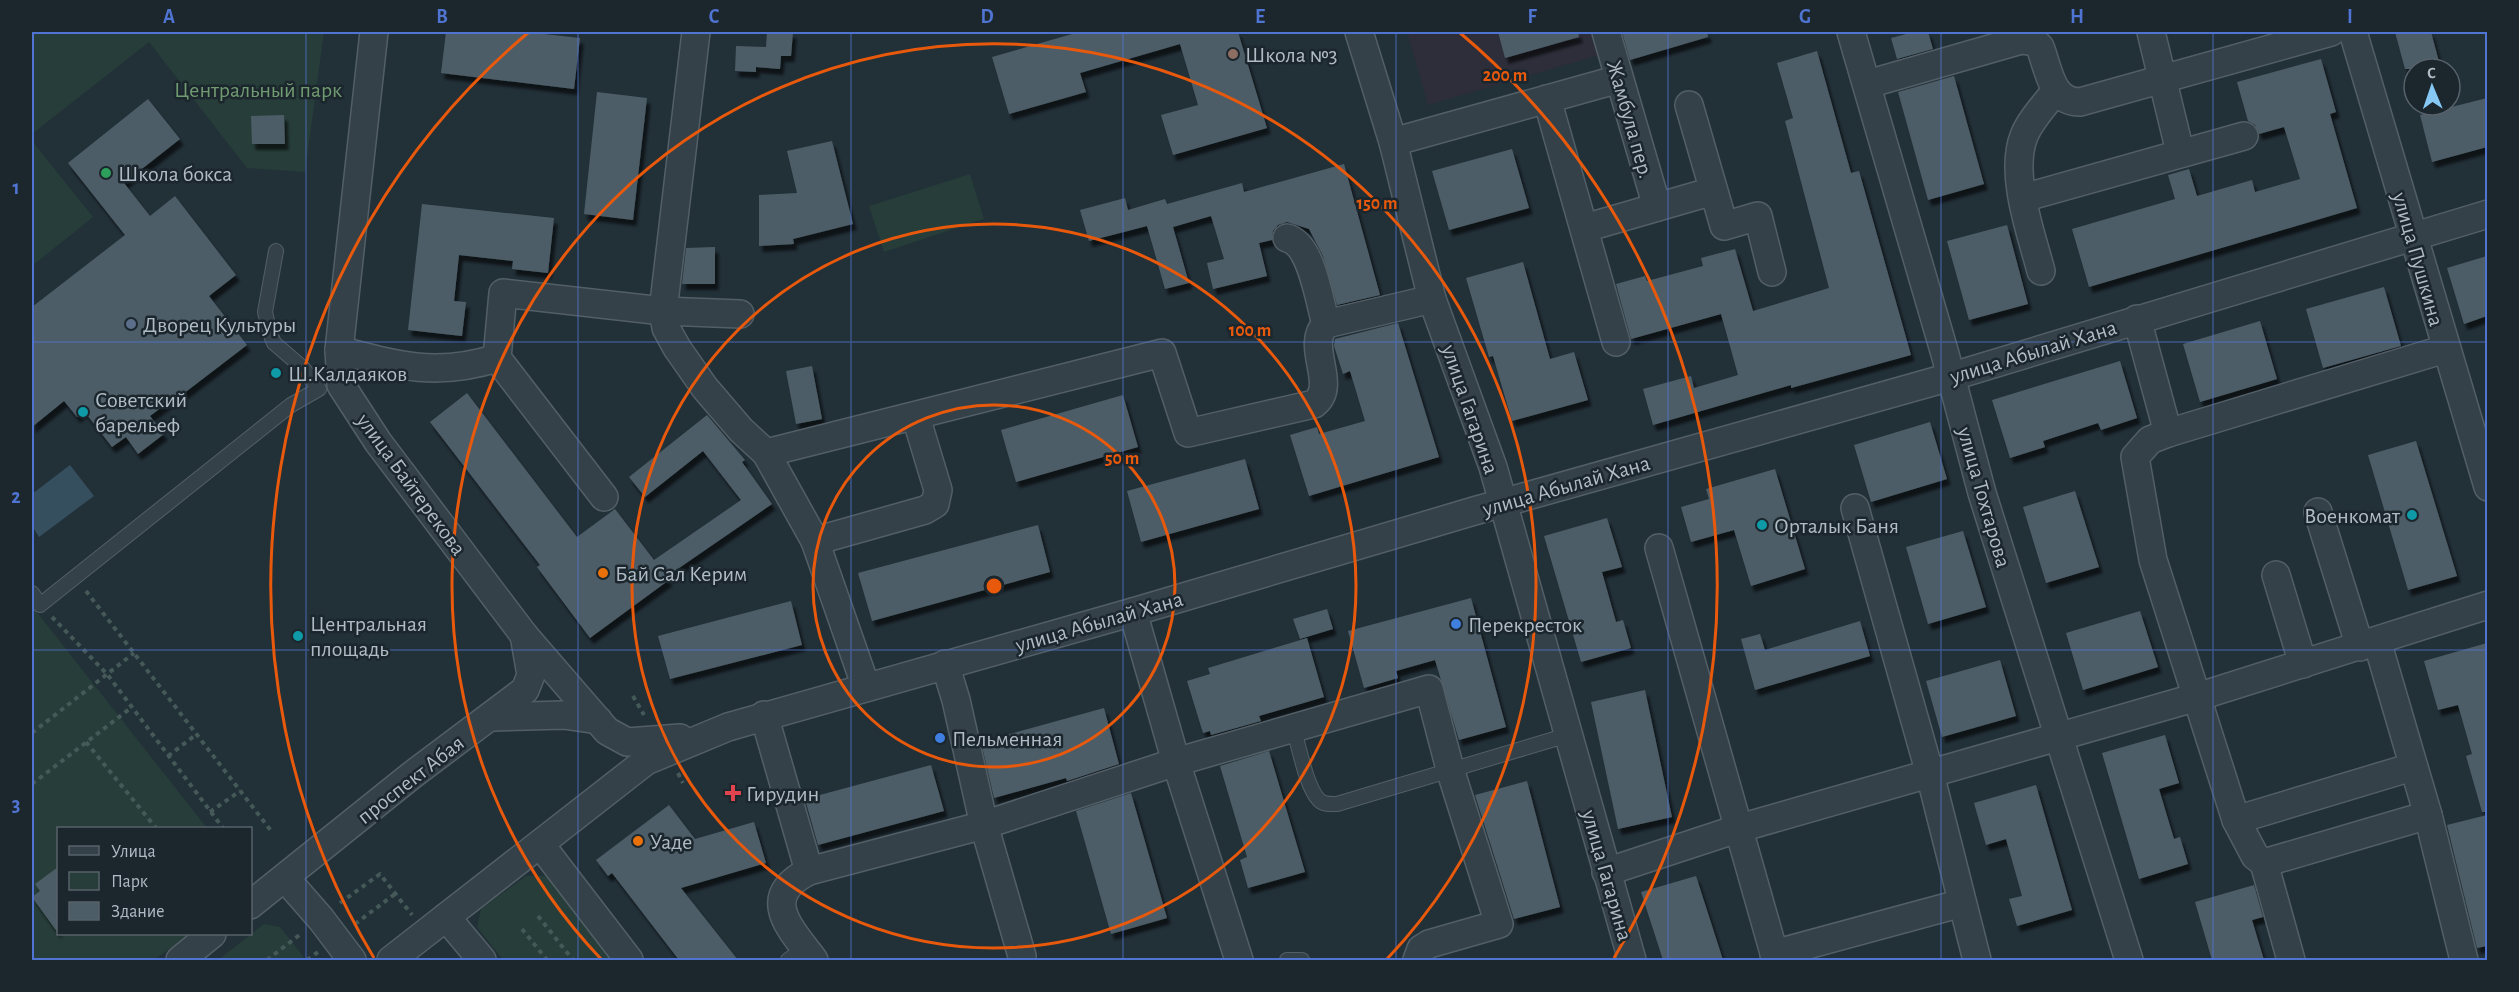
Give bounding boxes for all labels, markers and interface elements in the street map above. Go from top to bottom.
text: A [163,7,175,27]
text: B [436,7,448,27]
text: C [709,7,720,27]
text: D [980,7,994,27]
text: E [1255,7,1265,27]
text: F [1527,7,1537,27]
text: G [1799,7,1811,27]
text: H [2070,7,2084,27]
text: I [2347,7,2353,27]
place label: Школа №3 [1245,44,1338,66]
marker: Школа №3 [1226,47,1240,61]
north arrow [2402,57,2462,117]
street label: Жамбула пер. [1603,58,1657,181]
text: С [2427,65,2436,81]
text: 200 m [1483,67,1527,85]
park label: Центральный парк [174,79,342,101]
place label: Школа бокса [118,163,232,185]
marker: Школа бокса [99,166,113,180]
text: 1 [12,178,20,198]
street label: улица Пушкина [2388,189,2448,329]
text: 150 m [1357,195,1397,213]
place label: Дворец Культуры [143,314,296,336]
street label: улица Абылай Хана [1946,316,2119,388]
marker: Дворец Культуры [124,317,138,331]
text: 100 m [1229,322,1271,340]
street label: улица Гагарина [1437,341,1502,477]
place label: Ш.Калдаяков [288,363,407,385]
marker: Ш.Калдаяков [269,366,283,380]
place label: Советский барельеф [95,389,187,436]
marker: Советский барельеф [76,405,90,419]
street label: улица Байтерекова [352,409,470,560]
street label: улица Тохтарова [1953,424,2015,570]
text: 50 m [1105,450,1139,468]
street label: улица Абылай Хана [1479,452,1652,521]
text: 2 [11,487,21,507]
place label: Военкомат [2304,505,2401,527]
marker: Военкомат [2405,508,2419,522]
place label: Орталык Баня [1774,515,1899,537]
marker: Орталык Баня [1755,518,1769,532]
place label: Бай Сал Керим [615,563,747,585]
marker: Бай Сал Керим [596,566,610,580]
centre of rings [984,576,1004,596]
street label: улица Абылай Хана [1012,588,1185,657]
place label: Центральная площадь [310,613,427,660]
place label: Перекресток [1468,614,1582,636]
marker: Перекресток [1449,617,1463,631]
marker: Центральная площадь [291,629,305,643]
place label: Пельменная [952,728,1062,750]
street label: проспект Абая [353,731,468,828]
marker: Пельменная [933,731,947,745]
place label: Гирудин [746,783,819,805]
marker: Гирудин [724,784,742,802]
text: 3 [12,795,20,815]
street label: улица Гагарина [1578,806,1636,943]
legend [57,827,252,935]
place label: Уаде [650,831,692,853]
marker: Уаде [631,834,645,848]
text: Улица [111,843,156,861]
text: Парк [111,873,149,891]
text: Здание [111,903,165,921]

